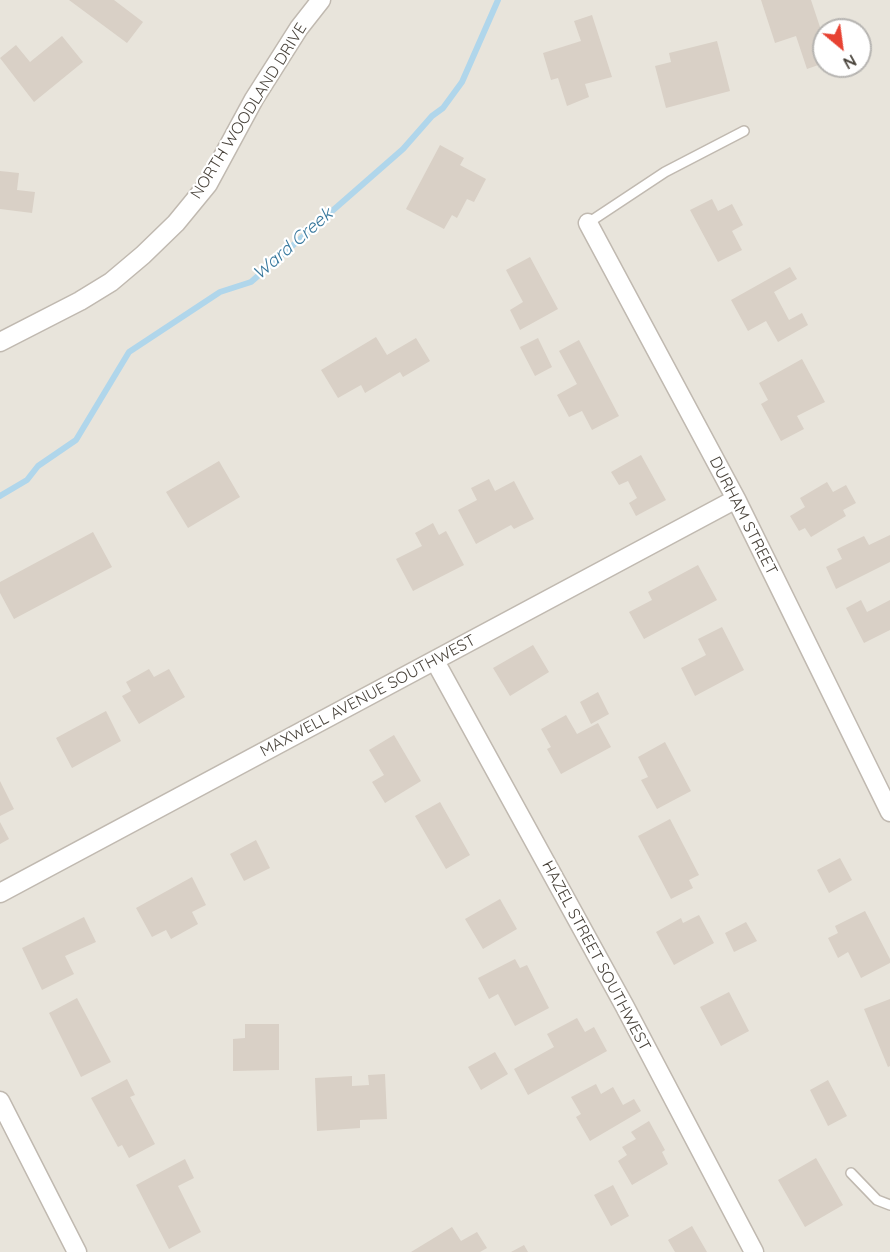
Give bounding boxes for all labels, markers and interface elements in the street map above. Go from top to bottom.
north arrow [812,18,872,78]
street label: NORTH WOODLAND DRIVE [187,20,311,202]
text: N [840,50,860,74]
water label: Ward Creek [249,203,337,285]
street label: DURHAM STREET [705,454,781,578]
street label: MAXWELL AVENUE SOUTHWEST [257,631,479,761]
street label: HAZEL STREET SOUTHWEST [538,858,654,1054]

